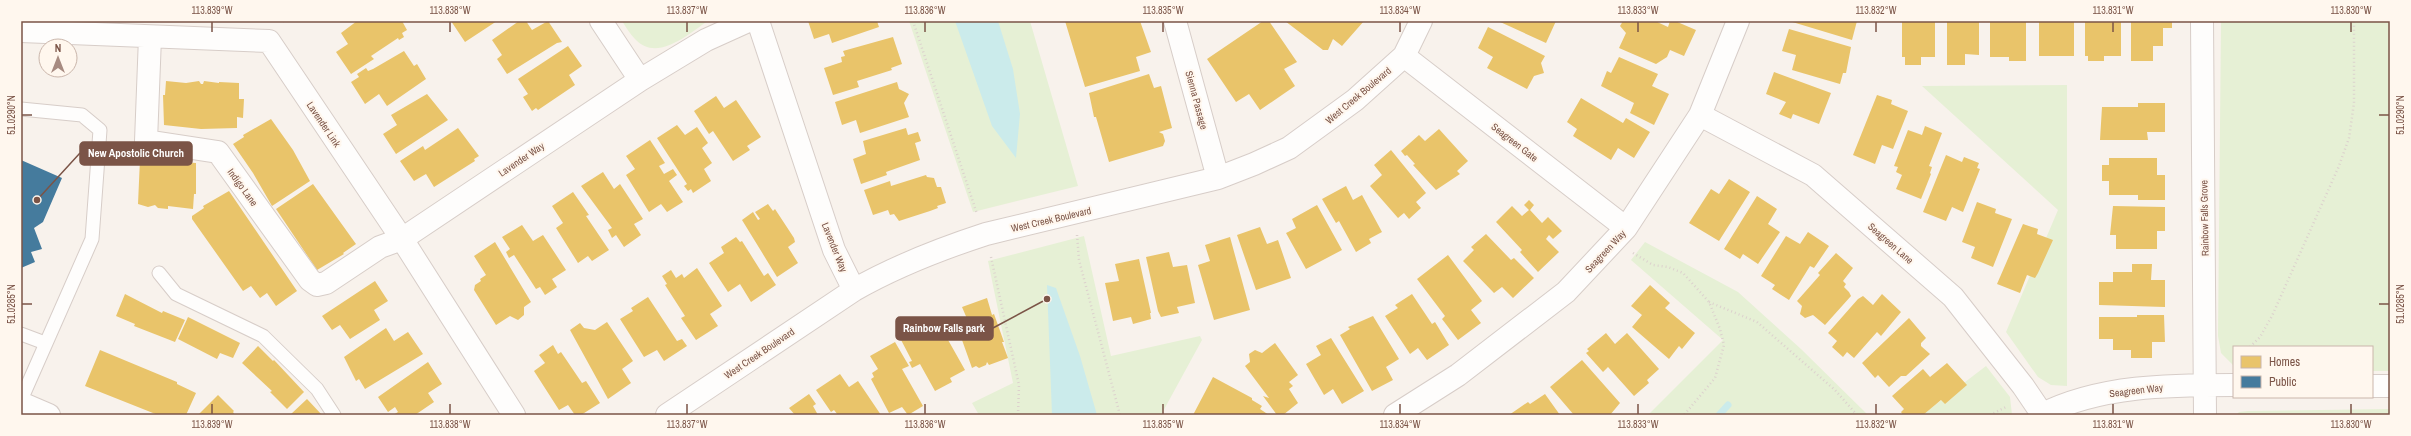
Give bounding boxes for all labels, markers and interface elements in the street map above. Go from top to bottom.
text: 113.839°W [192,4,233,17]
text: 113.838°W [430,4,471,17]
text: 113.837°W [667,4,708,17]
text: 113.836°W [905,4,946,17]
text: 113.835°W [1143,4,1184,17]
text: 113.834°W [1380,4,1421,17]
text: 113.833°W [1618,4,1659,17]
text: 113.832°W [1856,4,1897,17]
text: 113.831°W [2093,4,2134,17]
text: 113.830°W [2331,4,2372,17]
north arrow [38,38,78,78]
text: N [55,41,61,55]
street label: West Creek Boulevard [1323,64,1394,127]
street label: Sienna Passage [1182,69,1211,131]
text: 51.0290°N [5,95,18,135]
text: 51.0290°N [2394,95,2407,135]
street label: Lavender Link [304,99,344,150]
street label: Seagreen Gate [1489,120,1541,165]
street label: Lavender Way [496,139,547,180]
callout: New Apostolic Church [80,142,192,165]
text: New Apostolic Church [88,146,184,160]
street label: Indigo Lane [225,166,261,209]
street label: Rainbow Falls Grove [2197,179,2212,256]
street label: West Creek Boulevard [1010,204,1092,235]
street label: Lavender Way [819,220,851,275]
street label: Seagreen Lane [1865,220,1916,267]
street label: Seagreen Way [1582,227,1629,276]
text: 51.0285°N [5,284,18,324]
text: 51.0285°N [2394,284,2407,324]
callout: Rainbow Falls park [896,317,993,340]
text: Rainbow Falls park [903,321,986,335]
street label: West Creek Boulevard [722,325,797,382]
legend [2233,346,2373,398]
text: Homes [2269,354,2300,370]
text: Public [2269,374,2296,390]
street label: Seagreen Way [2108,381,2165,400]
text: 113.839°W [192,418,233,431]
text: 113.838°W [430,418,471,431]
text: 113.837°W [667,418,708,431]
text: 113.836°W [905,418,946,431]
text: 113.835°W [1143,418,1184,431]
text: 113.834°W [1380,418,1421,431]
text: 113.833°W [1618,418,1659,431]
text: 113.832°W [1856,418,1897,431]
text: 113.831°W [2093,418,2134,431]
text: 113.830°W [2331,418,2372,431]

